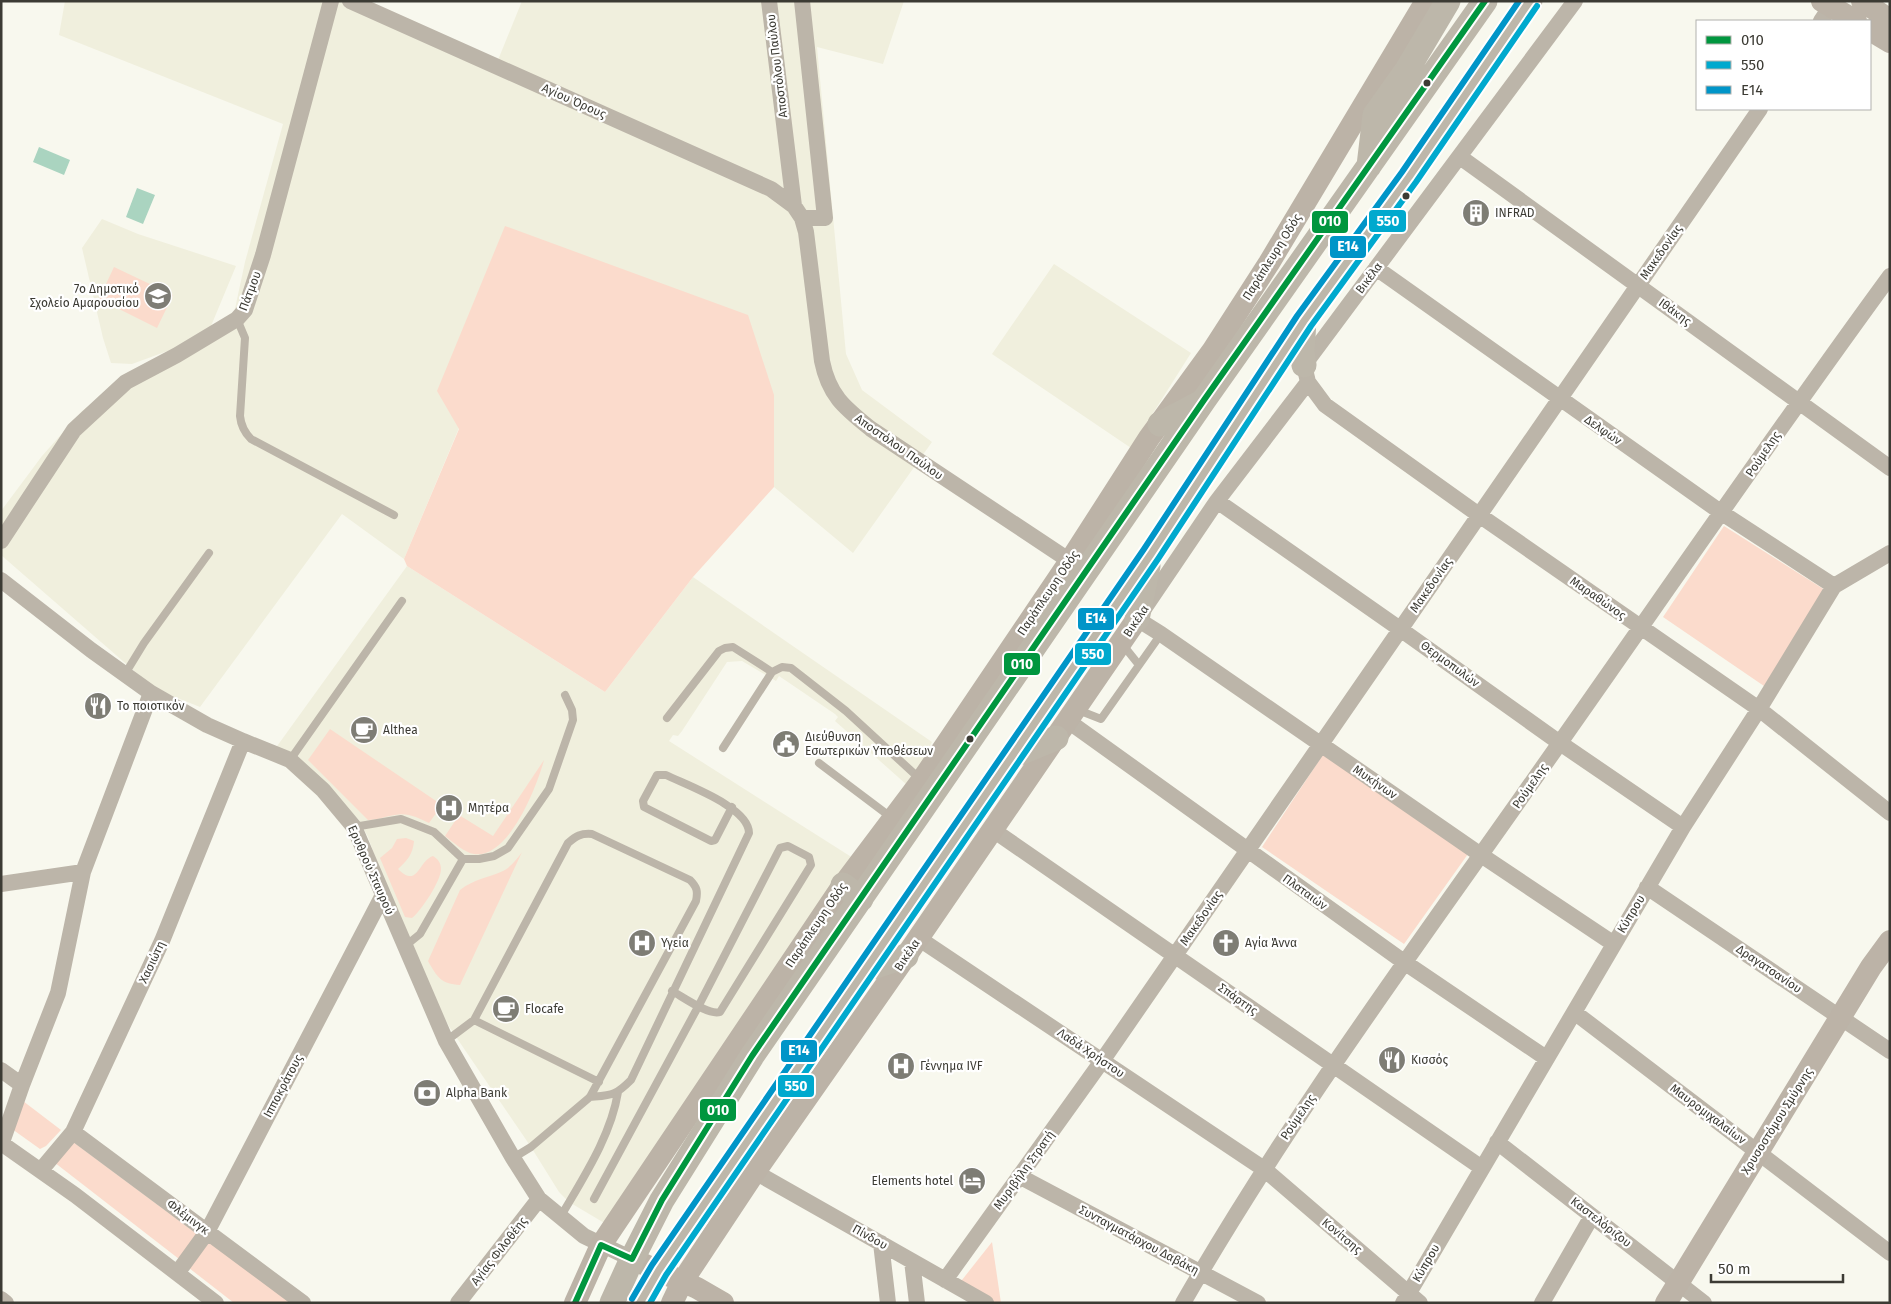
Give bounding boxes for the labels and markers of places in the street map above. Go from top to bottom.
unlabelled marker [1422,78,1432,88]
unlabelled marker [1401,191,1411,201]
building icon: INFRAD [1461,198,1491,228]
place label: INFRAD [1495,206,1535,220]
school or university icon: 7ο Δημοτικό Σχολείο Αμαρουσίου [143,281,173,311]
place label: 7ο Δημοτικό Σχολείο Αμαρουσίου [30,282,139,310]
restaurant icon: Το ποιοτικόν [83,691,113,721]
place label: Το ποιοτικόν [117,699,185,713]
cafe icon: Althea [349,715,379,745]
place label: Althea [383,723,418,737]
public building icon: Διεύθυνση Εσωτερικών Υποθέσεων [771,729,801,759]
place label: Διεύθυνση Εσωτερικών Υποθέσεων [805,730,933,758]
unlabelled marker [965,734,975,744]
hospital icon: Μητέρα [434,793,464,823]
place label: Μητέρα [468,801,509,815]
hospital icon: Υγεία [627,928,657,958]
church icon: Αγία Άννα [1211,928,1241,958]
place label: Υγεία [661,936,689,950]
place label: Αγία Άννα [1245,936,1297,950]
cafe icon: Flocafe [491,994,521,1024]
place label: Flocafe [525,1002,564,1016]
restaurant icon: Κισσός [1377,1045,1407,1075]
hospital icon: Γέννημα IVF [886,1051,916,1081]
place label: Κισσός [1411,1053,1448,1067]
place label: Γέννημα IVF [920,1059,983,1073]
bank icon: Alpha Bank [412,1078,442,1108]
place label: Alpha Bank [446,1086,508,1100]
hotel icon: Elements hotel [957,1166,987,1196]
place label: Elements hotel [871,1174,953,1188]

